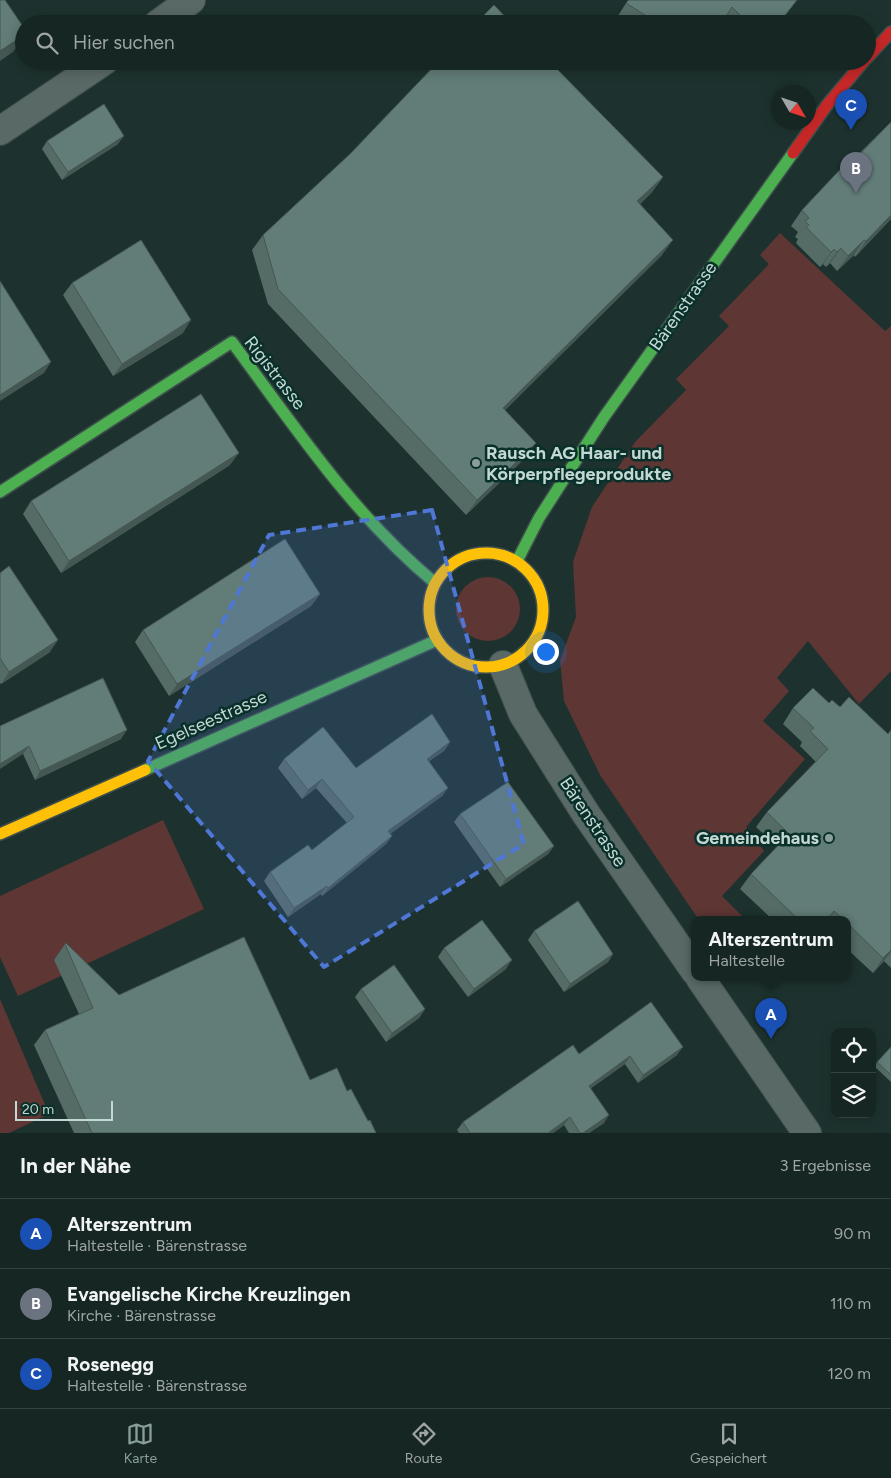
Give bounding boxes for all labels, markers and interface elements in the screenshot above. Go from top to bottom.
search box [15,15,876,70]
icon: search [33,29,61,57]
text: Hier suchen [73,31,174,54]
north arrow [771,85,816,130]
pin: C [835,89,867,130]
pin: B [840,152,872,193]
street label: Bärenstrasse [644,257,722,355]
street label: Rigistrasse [239,332,311,414]
place label: Rausch AG Haar- und Körperpflegeprodukte [486,442,671,485]
marker: Rausch AG Haar- und Körperpflegeprodukte [470,457,482,469]
your location [533,639,559,665]
street label: Egelseestrasse [152,685,270,754]
street label: Bärenstrasse [555,773,631,871]
place label: Gemeindehaus [696,827,820,849]
marker: Gemeindehaus [823,832,835,844]
popup [691,916,851,981]
text: Alterszentrum [709,928,833,951]
text: Haltestelle [709,951,785,970]
pin: A [755,998,787,1039]
map controls [831,1028,876,1118]
button: locate [831,1028,876,1073]
button: layers [831,1073,876,1118]
scale bar [15,1098,112,1121]
text: 20 m [22,1101,54,1118]
text: In der Nähe [20,1153,131,1178]
text: 3 Ergebnisse [780,1156,871,1175]
text: Alterszentrum [67,1213,192,1236]
text: A [30,1224,42,1243]
text: 90 m [834,1224,871,1243]
text: Haltestelle · Bärenstrasse [67,1236,247,1255]
text: Evangelische Kirche Kreuzlingen [67,1283,350,1306]
text: B [31,1294,41,1313]
text: 110 m [830,1294,871,1313]
text: Kirche · Bärenstrasse [67,1306,216,1325]
text: Rosenegg [67,1353,154,1376]
text: C [30,1364,42,1383]
text: 120 m [828,1364,871,1383]
text: Haltestelle · Bärenstrasse [67,1376,247,1395]
tab: Karte [124,1420,157,1467]
tab: Route [405,1420,442,1467]
tab: Gespeichert [690,1420,767,1467]

